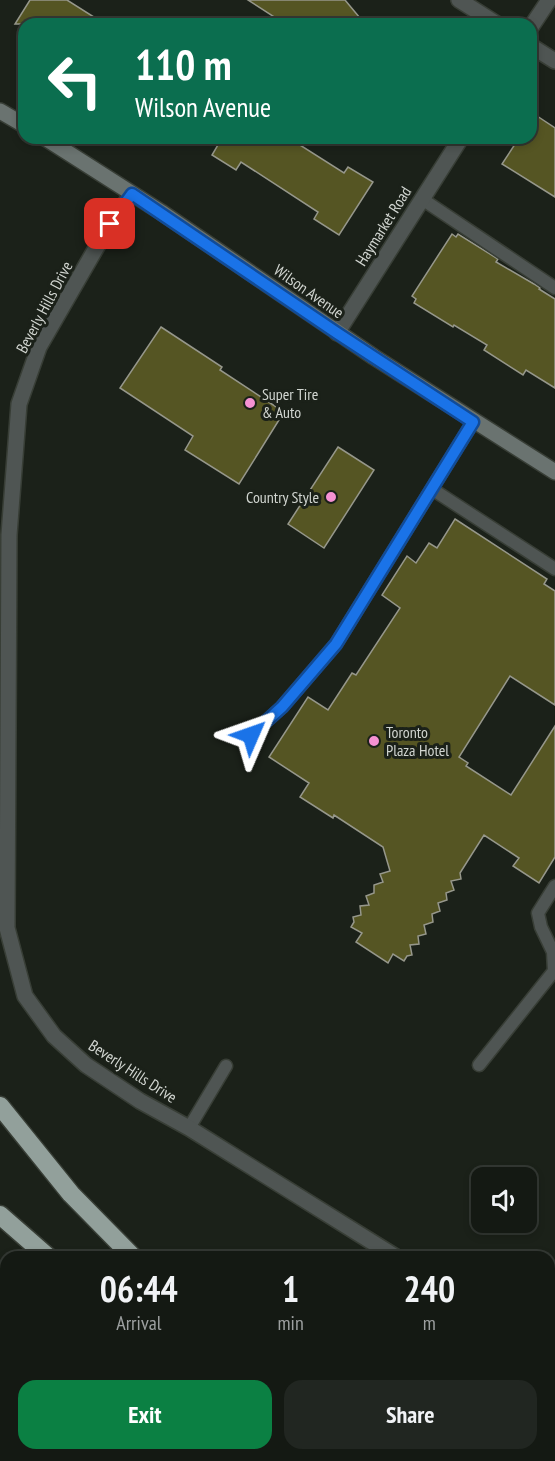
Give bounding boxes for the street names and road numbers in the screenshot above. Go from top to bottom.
street label: Haymarket Road [351,183,415,269]
street label: Beverly Hills Drive [11,258,77,356]
street label: Wilson Avenue [270,260,348,322]
street label: Beverly Hills Drive [85,1035,181,1107]

